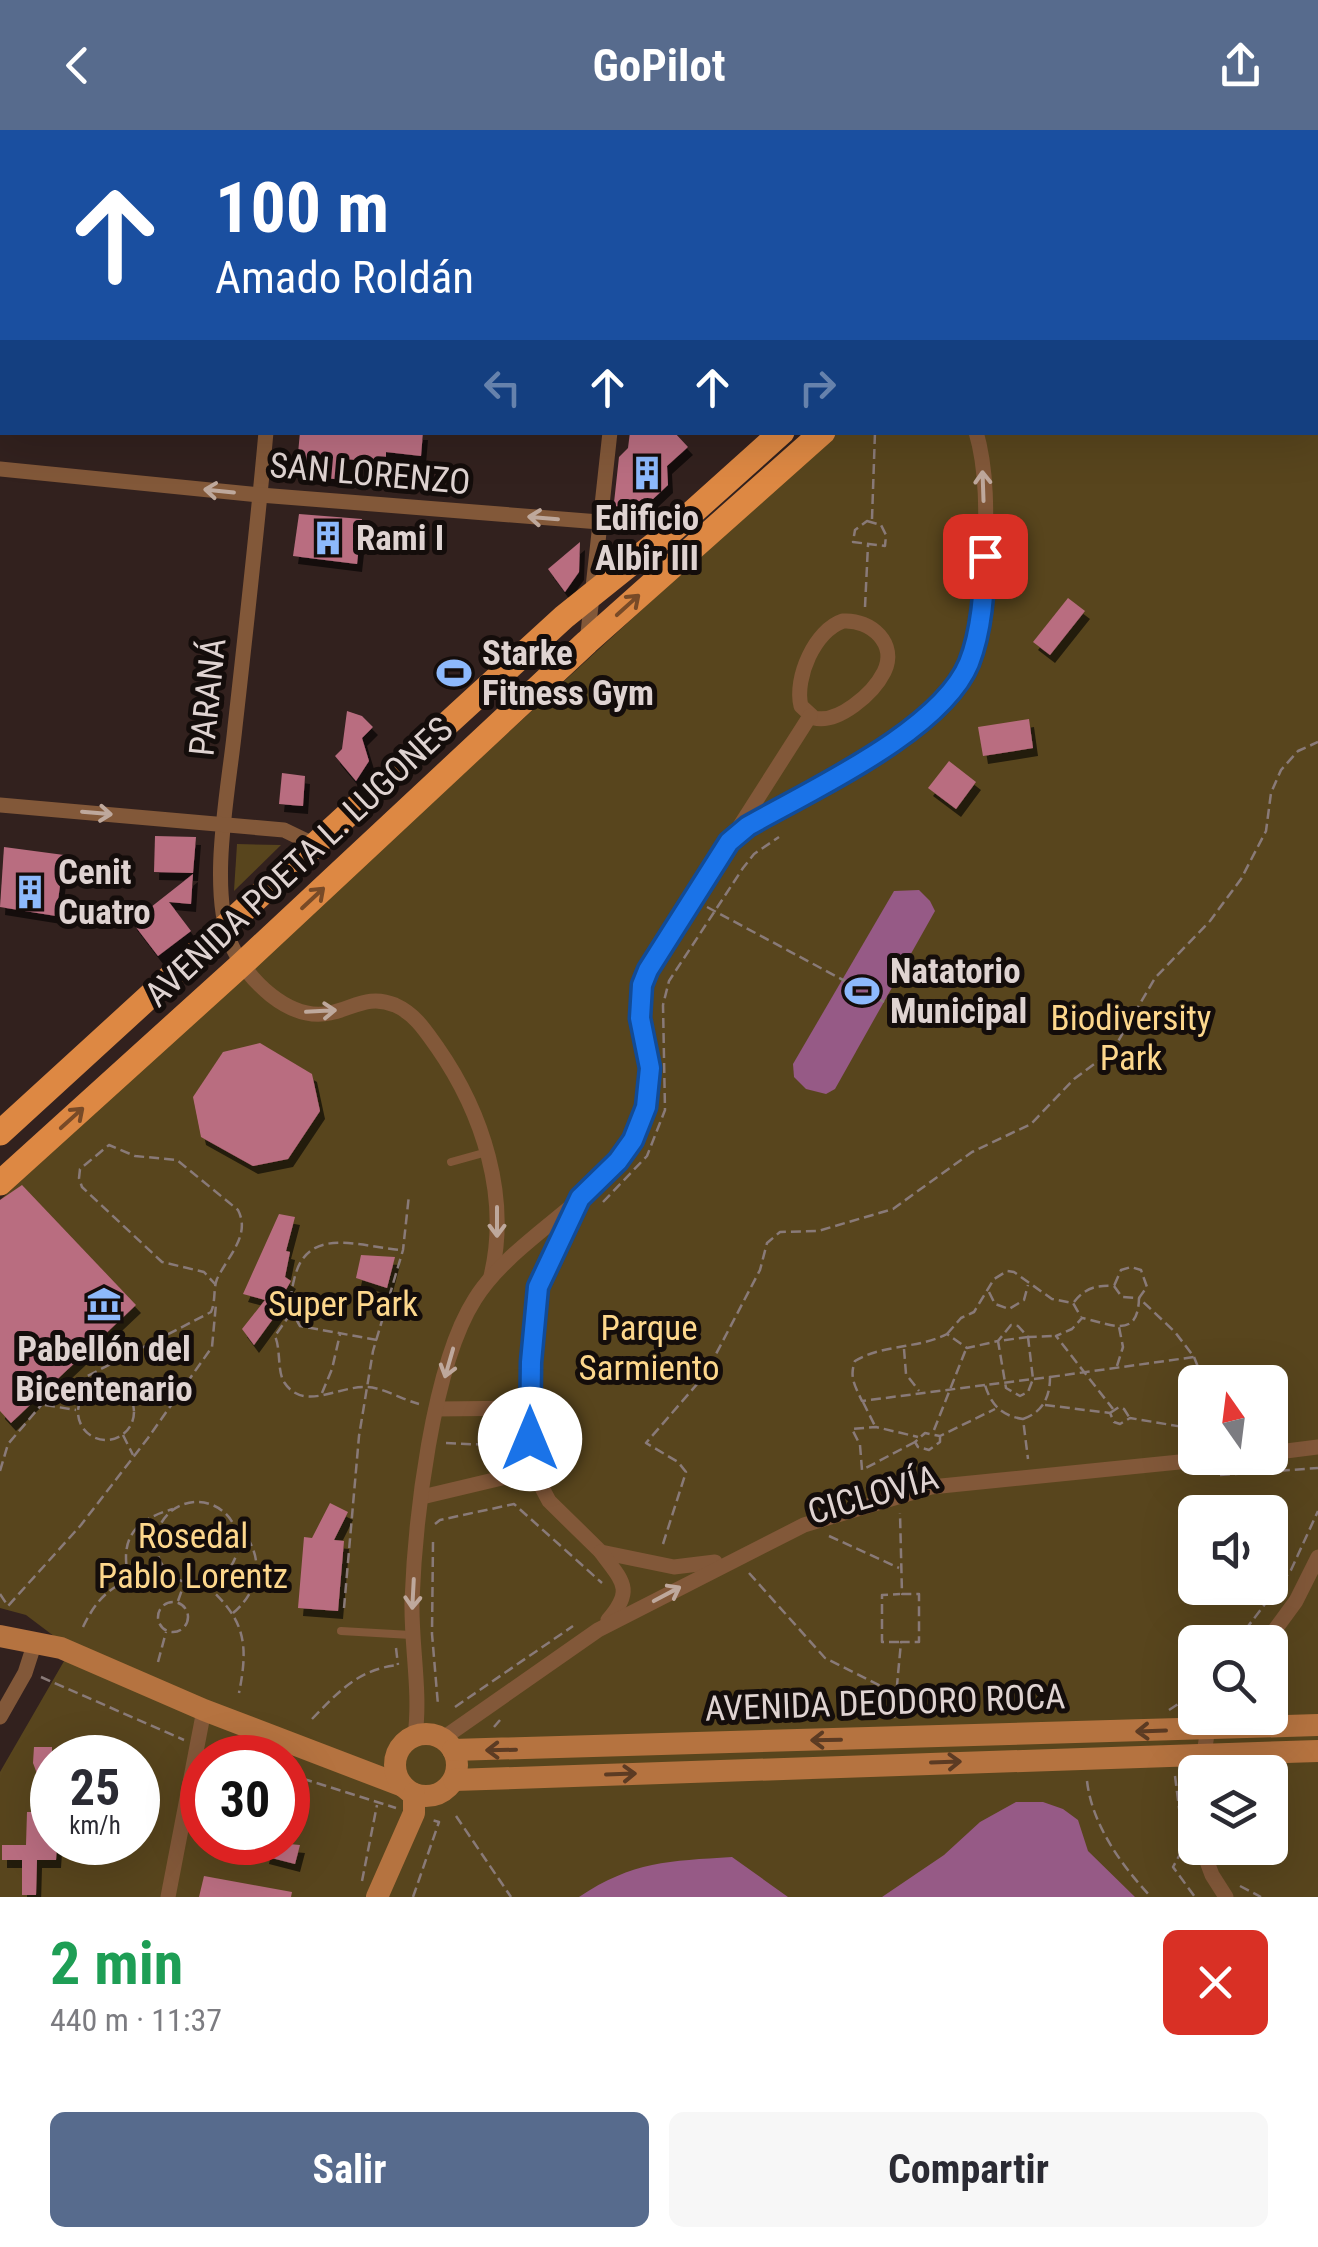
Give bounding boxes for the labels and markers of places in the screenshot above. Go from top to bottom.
building icon: Edificio Albir III [628,454,666,492]
place label: Edificio Albir III [595,498,699,579]
pin [943,514,1028,599]
place label: Rami I [356,518,444,559]
building icon: Rami I [309,519,347,557]
place label: Starke Fitness Gym [482,633,654,714]
sports icon: Starke Fitness Gym [435,654,473,692]
place label: Cenit Cuatro [58,852,151,933]
building icon: Cenit Cuatro [11,873,49,911]
place label: Natatorio Municipal [890,951,1027,1032]
sports icon: Natatorio Municipal [843,972,881,1010]
museum icon: Pabellón del Bicentenario [85,1285,123,1323]
place label: Pabellón del Bicentenario [15,1329,193,1410]

